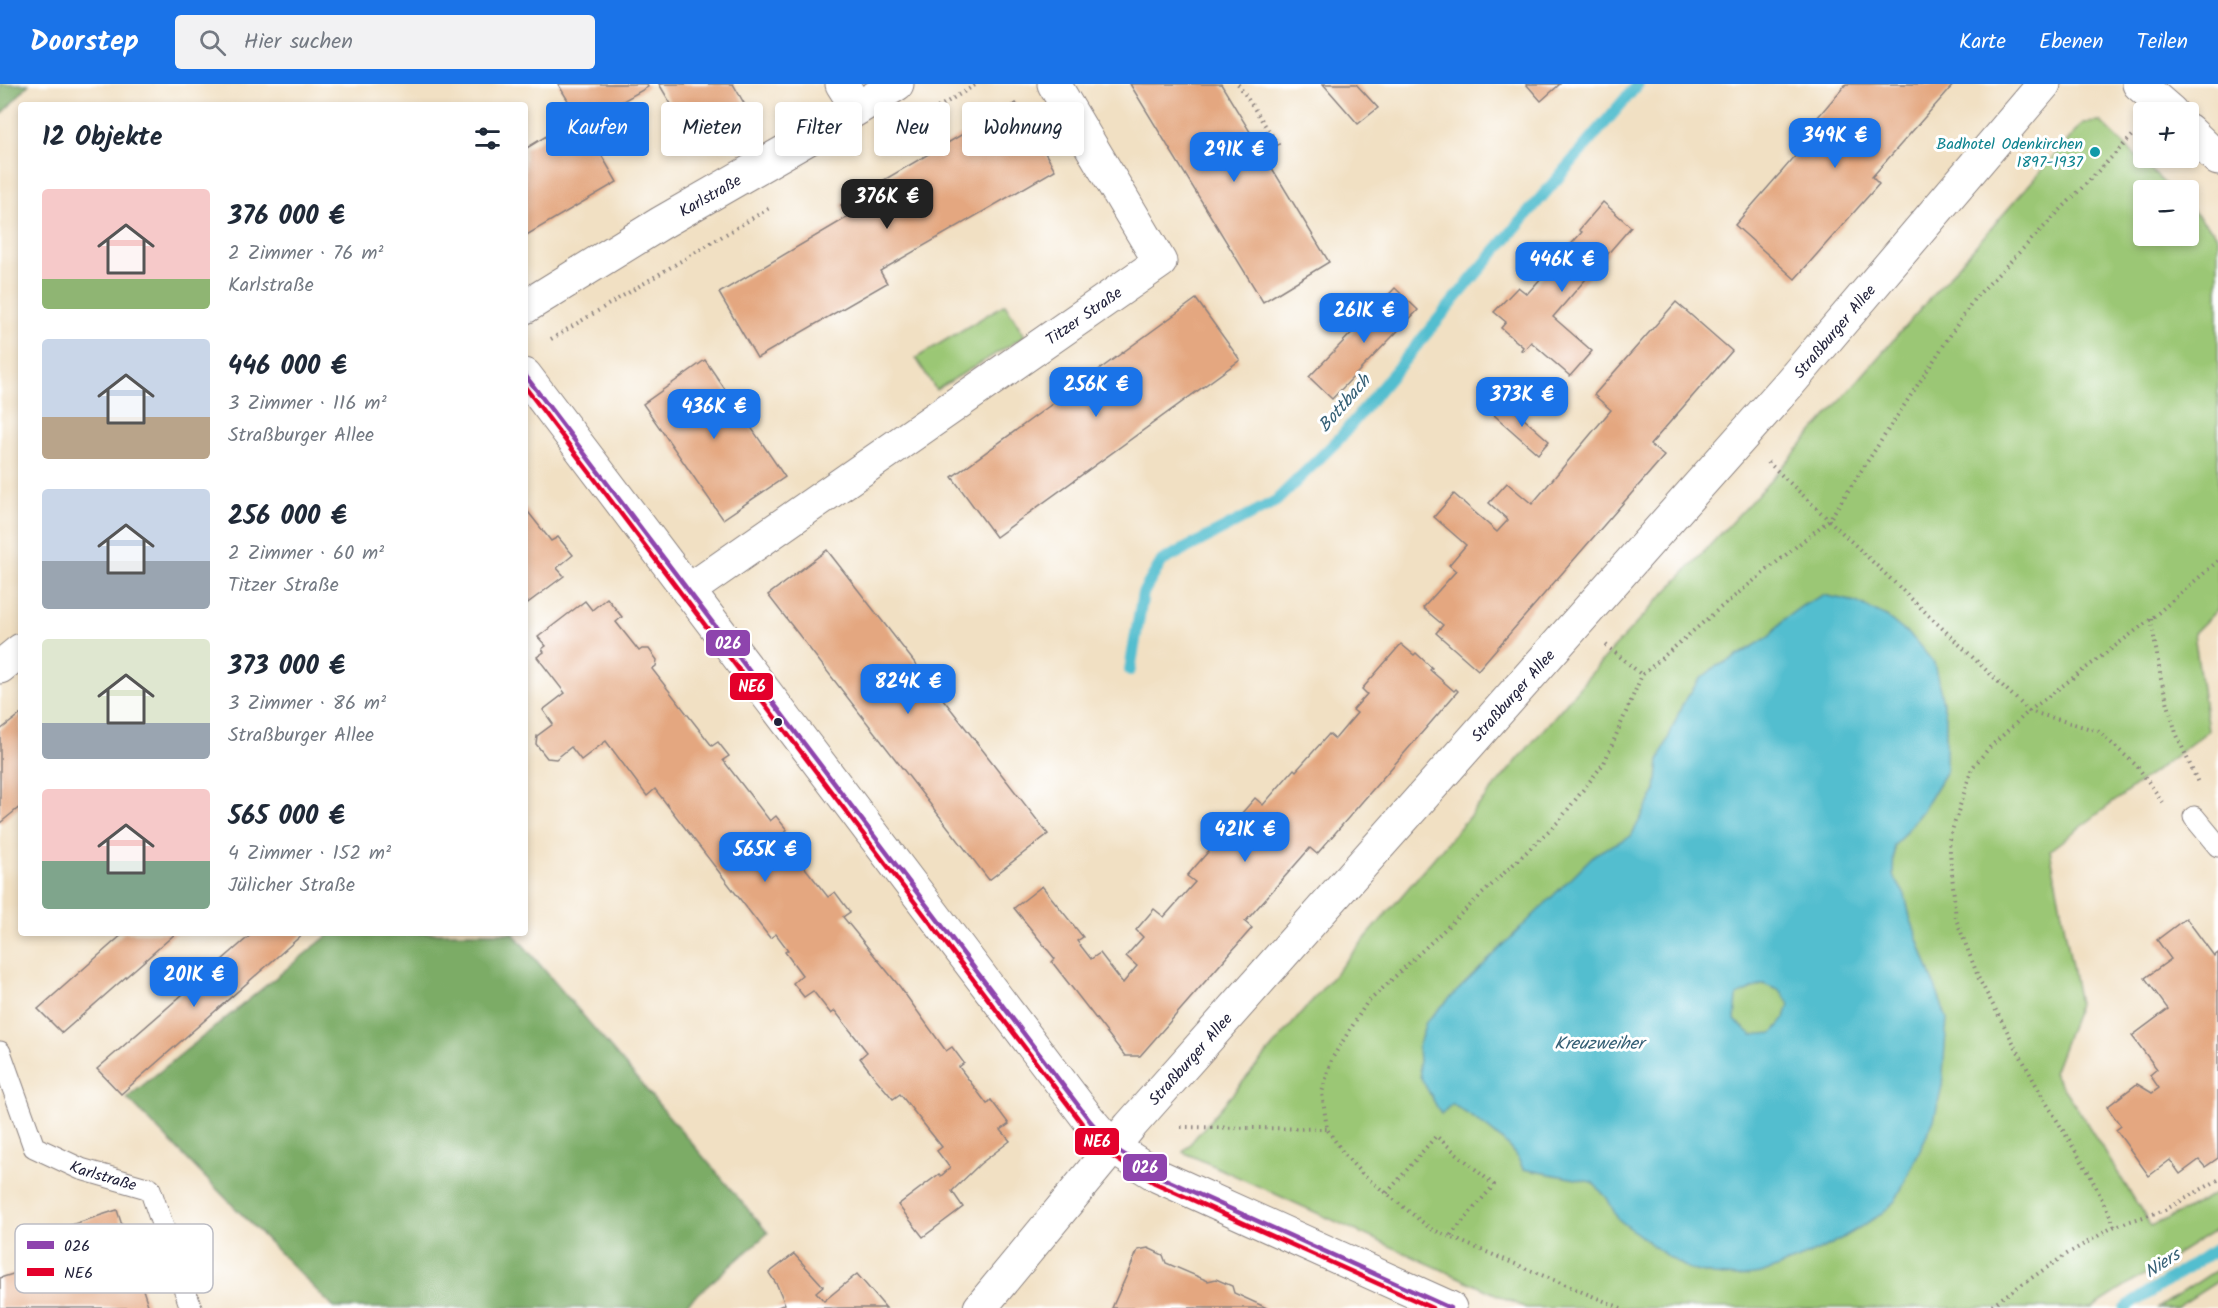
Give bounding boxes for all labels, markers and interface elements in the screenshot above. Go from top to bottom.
search box [175,15,595,69]
text: Doorstep [30,20,139,65]
text: Hier suchen [244,25,353,60]
icon: search [196,26,229,59]
text: Karte [1959,26,2006,59]
text: Ebenen [2039,26,2104,59]
text: Teilen [2137,26,2188,59]
chip: Kaufen [546,102,649,156]
chip: Mieten [661,102,763,156]
chip: Filter [775,102,862,156]
chip: Neu [874,102,950,156]
chip: Wohnung [962,102,1084,156]
map controls [2133,102,2199,246]
button: + [2133,102,2199,168]
text: 12 Objekte [42,117,163,159]
pin: 349K € [1786,118,1884,169]
text: 349K € [1803,121,1867,153]
icon: filters [471,122,504,155]
pin: 291K € [1185,132,1283,183]
place label: Badhotel Odenkirchen 1897-1937 [1936,132,2084,175]
text: 291K € [1204,135,1264,167]
marker: Badhotel Odenkirchen 1897-1937 [2088,145,2102,159]
street label: Karlstraße [674,168,746,224]
pin: 376K € [838,179,936,230]
button: − [2133,180,2199,246]
text: 376K € [855,182,919,214]
text: 376 000 € [228,196,345,238]
icon: home [90,213,162,285]
text: 2 Zimmer · 76 m² [228,238,383,270]
pin: 446K € [1513,242,1611,293]
text: 446K € [1529,245,1595,277]
text: Karlstraße [228,270,314,302]
street label: Straßburger Allee [1788,279,1883,384]
street label: Titzer Straße [1041,281,1128,352]
pin: 261K € [1315,293,1413,344]
text: 261K € [1334,296,1394,328]
text: 446 000 € [228,346,347,388]
icon: home [90,363,162,435]
pin: 256K € [1047,367,1145,418]
water label: Bottbach [1312,367,1380,440]
text: 256K € [1063,370,1129,402]
pin: 373K € [1473,377,1571,428]
text: 373K € [1490,380,1554,412]
text: 3 Zimmer · 116 m² [228,388,387,420]
pin: 436K € [665,389,763,440]
text: 436K € [681,392,747,424]
text: Straßburger Allee [228,420,374,452]
text: 256 000 € [228,496,347,538]
icon: home [90,513,162,585]
text: 2 Zimmer · 60 m² [228,538,384,570]
text: Titzer Straße [228,570,339,602]
line badge: 026 [705,629,751,657]
text: 026 [715,632,741,657]
street label: Straßburger Allee [1466,644,1562,748]
text: 373 000 € [228,646,345,688]
icon: home [90,663,162,735]
pin: 824K € [859,664,957,715]
text: 824K € [875,667,941,699]
line badge: NE6 [729,672,774,701]
text: NE6 [738,675,766,700]
text: 3 Zimmer · 86 m² [228,688,386,720]
unlabelled marker [772,716,784,728]
text: Straßburger Allee [228,720,374,752]
text: 565 000 € [228,796,345,838]
pin: 421K € [1196,812,1294,863]
icon: home [90,813,162,885]
text: 421K € [1214,815,1276,847]
pin: 565K € [716,832,814,883]
text: 565K € [733,835,797,867]
text: 4 Zimmer · 152 m² [228,838,391,870]
text: Jülicher Straße [228,870,355,902]
pin: 201K € [145,957,243,1008]
text: 201K € [164,960,224,992]
street label: Straßburger Allee [1143,1008,1239,1112]
water label: Kreuzweiher [1554,1030,1648,1059]
line badge: NE6 [1074,1127,1120,1156]
text: NE6 [1083,1130,1111,1155]
line badge: 026 [1122,1153,1168,1182]
street label: Karlstraße [65,1154,139,1198]
text: 026 [1132,1156,1158,1181]
legend [15,1224,213,1293]
text: 026 [64,1234,90,1259]
water label: Niers [2139,1240,2189,1287]
text: NE6 [64,1261,93,1286]

